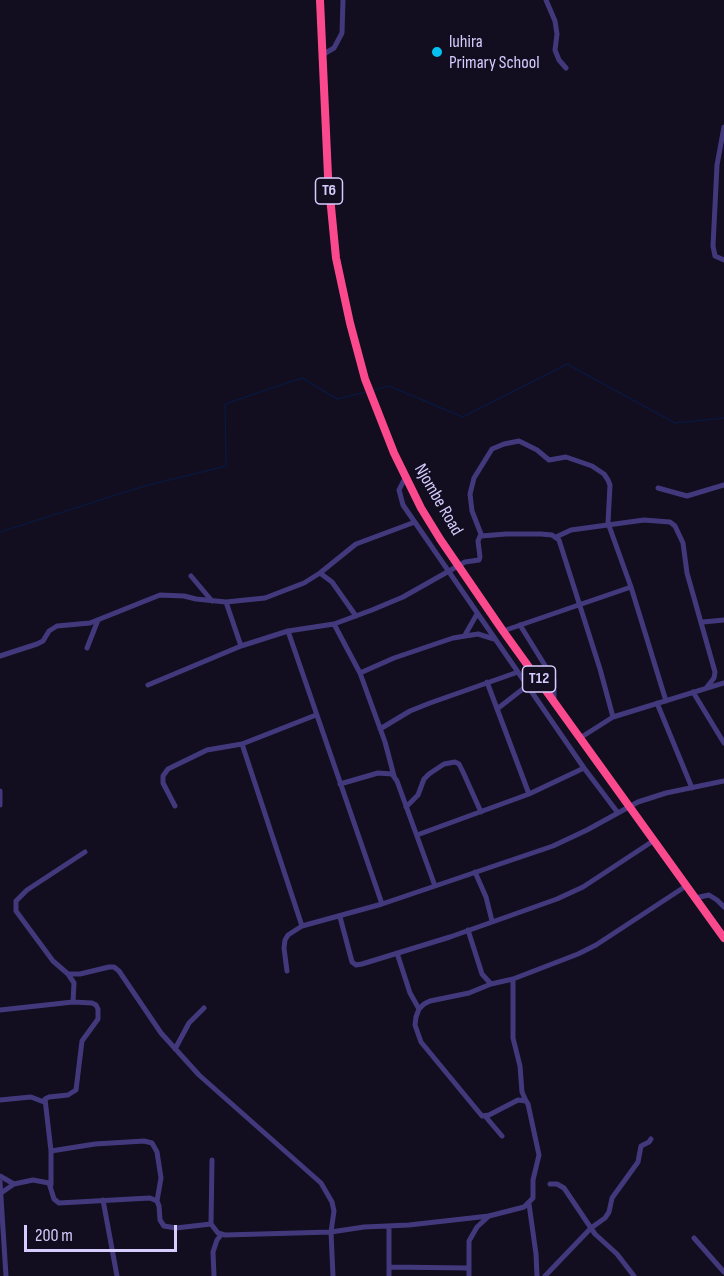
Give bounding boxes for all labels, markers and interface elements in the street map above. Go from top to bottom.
place label: luhira Primary School [449,31,540,74]
marker: luhira Primary School [430,45,444,59]
road number: T6 [316,178,342,204]
street label: Njombe Road [409,460,467,540]
road number: T12 [522,666,556,692]
scale bar [27,1213,180,1251]
text: 200 m [35,1225,73,1246]

